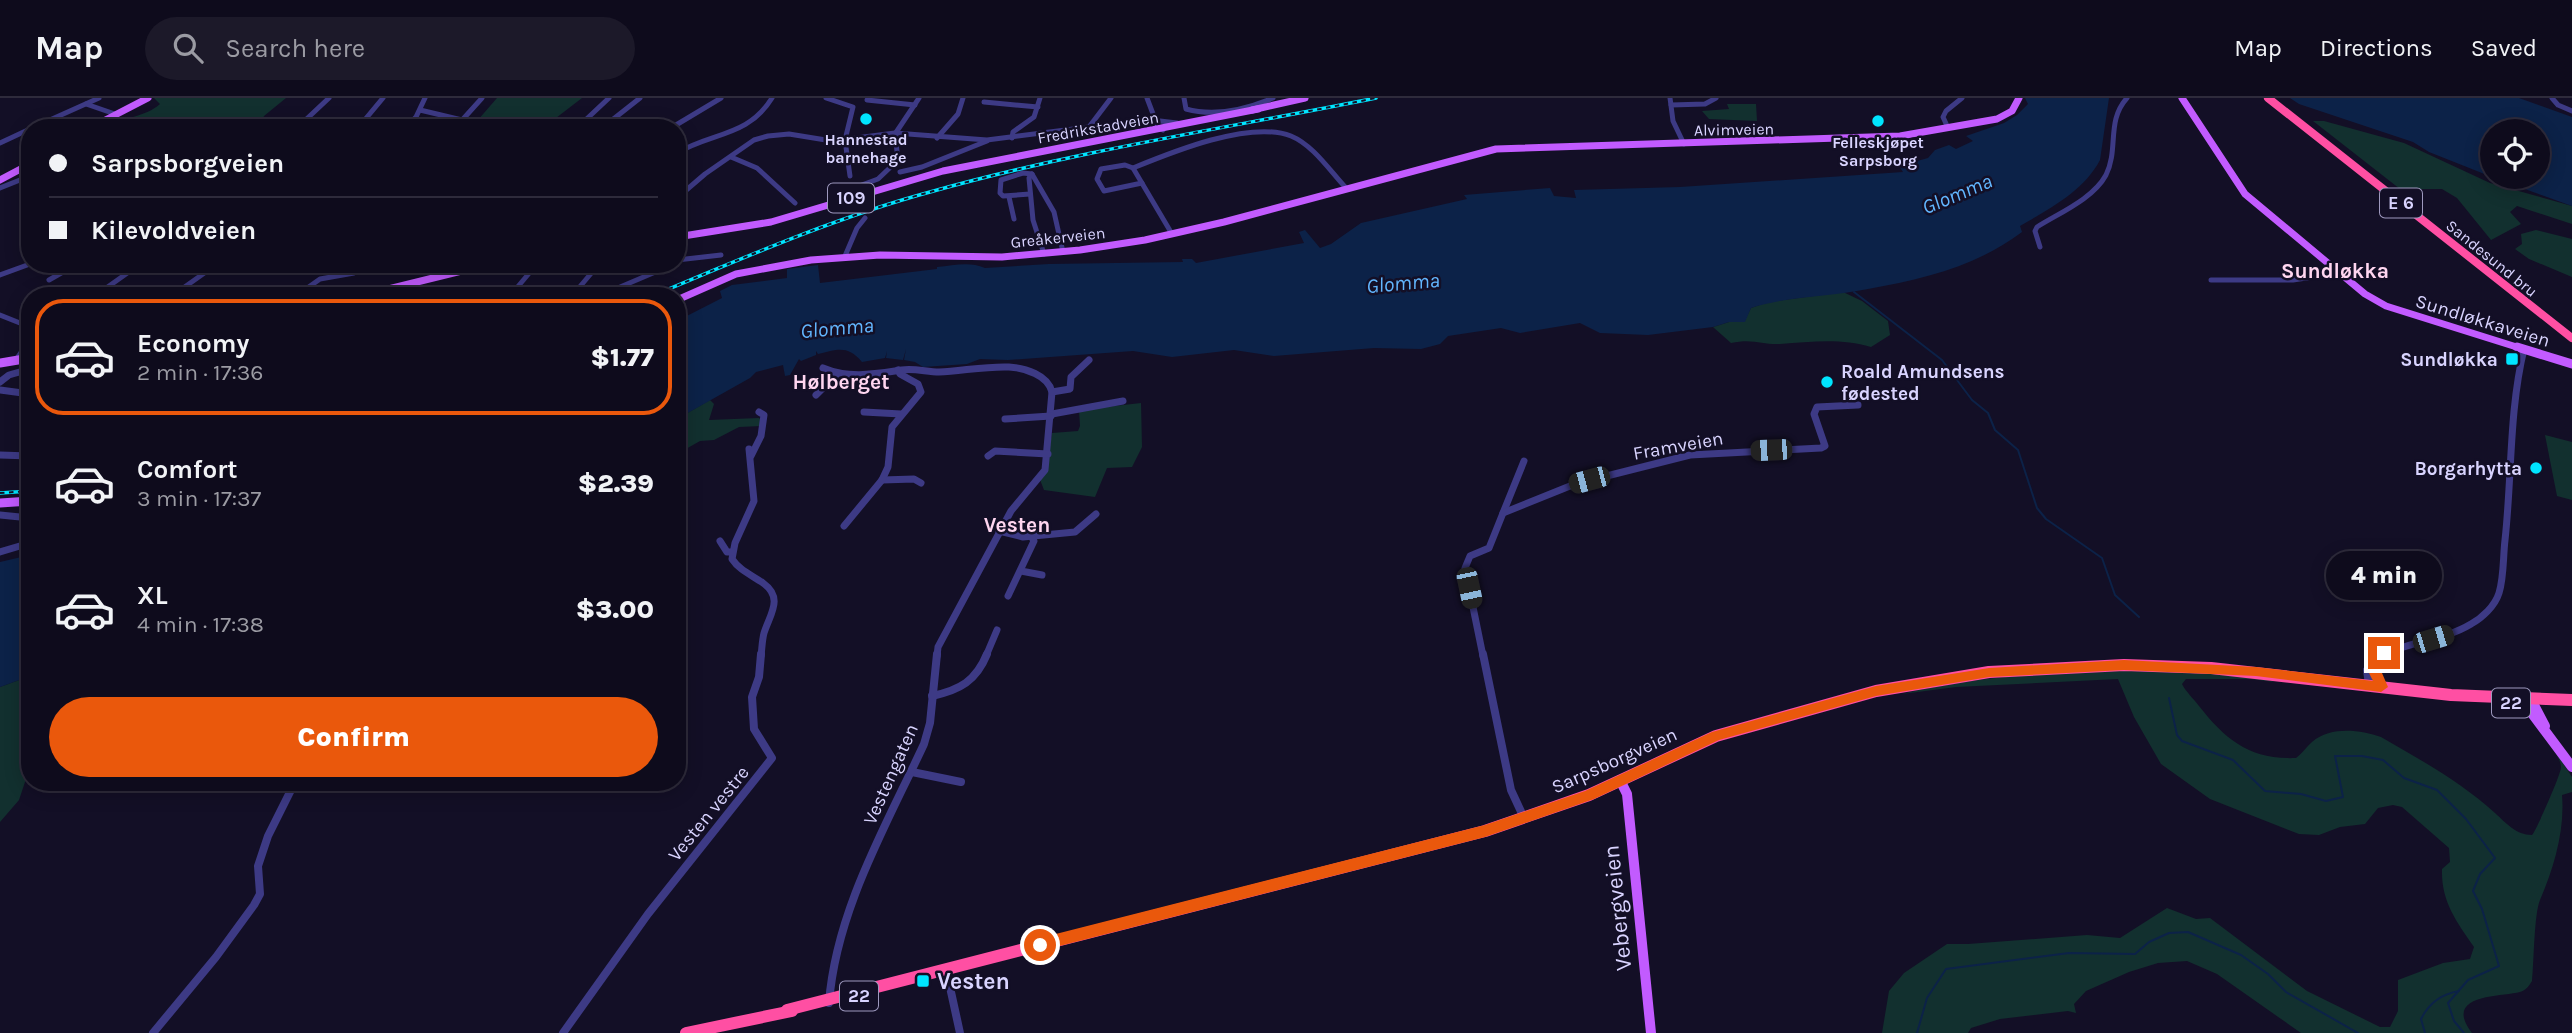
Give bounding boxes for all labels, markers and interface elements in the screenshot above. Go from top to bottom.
search box [145,17,635,80]
text: Map [35,29,103,67]
icon: search [169,29,207,67]
text: Search here [225,33,365,64]
text: Map [2234,34,2282,62]
text: Directions [2320,34,2433,62]
text: Saved [2471,34,2537,62]
street label: Fredrikstadveien [1036,107,1160,148]
marker: Hannestad barnehage [858,111,874,127]
marker: Felleskjøpet Sarpsborg [1870,113,1886,129]
street label: Alvimveien [1694,119,1774,140]
map controls [2480,119,2550,189]
button: locate [2480,119,2550,189]
place label: Hannestad barnehage [825,130,908,167]
place label: Felleskjøpet Sarpsborg [1832,133,1924,170]
text: Sarpsborgveien [91,148,284,179]
water label: Glomma [1918,169,1996,219]
road number: 109 [828,184,874,212]
road number: E 6 [2380,188,2422,218]
text: Kilevoldveien [91,215,256,246]
street label: Sandesund bru [2442,216,2541,301]
street label: Greåkerveien [1010,223,1106,252]
district label: Sundløkka [2281,259,2389,283]
water label: Glomma [1365,268,1441,298]
street label: Sundløkkaveien [2413,290,2553,352]
water label: Glomma [799,313,875,343]
icon: car [53,326,116,389]
text: Economy [137,328,249,359]
text: $1.77 [591,342,654,373]
place label: Sundløkka [2400,349,2498,371]
marker: Sundløkka [2504,351,2520,367]
text: 2 min · 17:36 [137,359,264,386]
place label: Roald Amundsens fødested [1841,361,2005,405]
district label: Hølberget [793,370,889,394]
marker: Roald Amundsens fødested [1819,374,1835,390]
street label: Framveien [1631,427,1725,465]
car [1750,439,1793,461]
icon: car [53,452,116,515]
text: Comfort [137,454,238,485]
place label: Borgarhytta [2414,458,2522,480]
marker: Borgarhytta [2528,460,2544,476]
car [1566,464,1613,496]
text: $2.39 [578,468,654,499]
text: 3 min · 17:37 [137,485,261,512]
district label: Vesten [984,513,1050,537]
callout: 4 min [2326,552,2442,601]
text: 4 min [2351,562,2417,589]
car [1455,565,1484,611]
icon: car [53,578,116,641]
text: XL [137,580,168,611]
text: $3.00 [576,594,654,625]
text: 4 min · 17:38 [137,611,264,638]
car [2410,623,2457,655]
route end [2368,637,2400,669]
road number: 22 [2492,688,2530,718]
button: Confirm [49,697,658,777]
street label: Vestengaten [859,721,923,828]
street label: Sarpsborgveien [1548,723,1681,798]
street label: Vesten vestre [664,762,754,866]
street label: Vebergveien [1597,844,1638,972]
route start [1024,929,1056,961]
place label: Vesten [937,968,1010,995]
marker: Vesten [915,973,931,989]
road number: 22 [840,982,878,1010]

